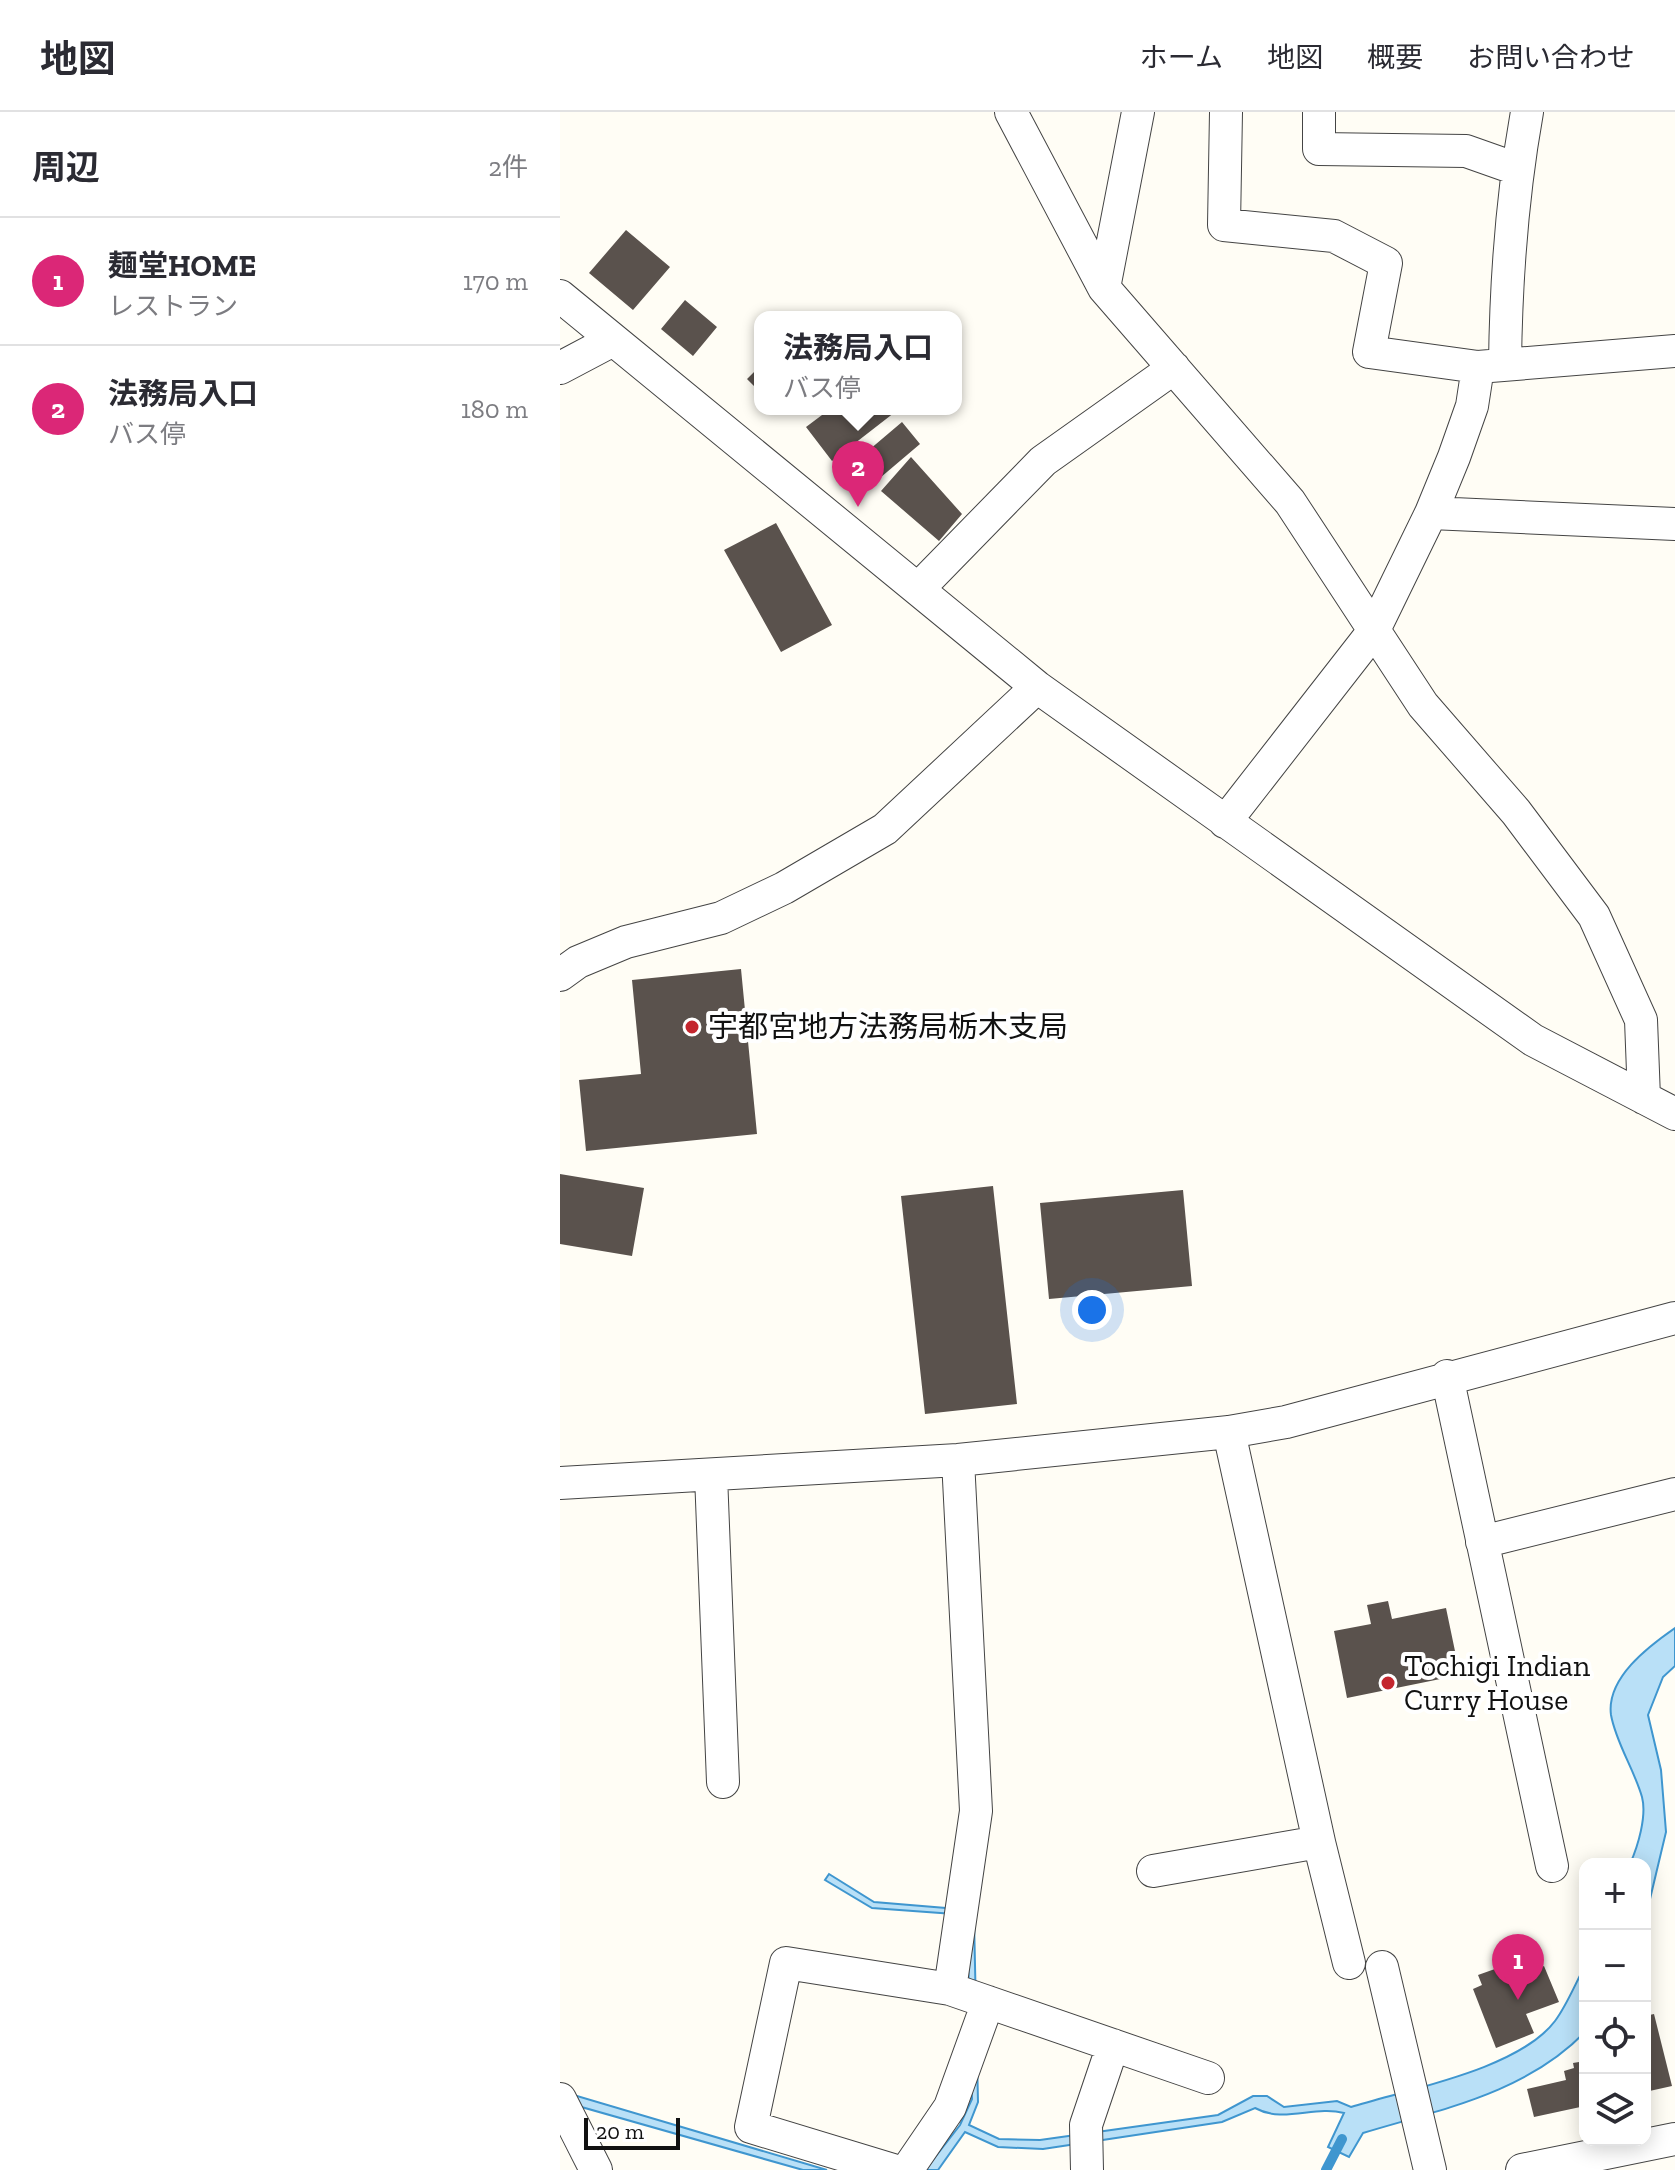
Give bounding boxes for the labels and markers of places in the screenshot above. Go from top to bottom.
pin: 2 [832,441,884,507]
place label: 宇都宮地方法務局栃木支局 [708,1009,1068,1045]
marker: 宇都宮地方法務局栃木支局 [683,1018,701,1036]
place label: Tochigi Indian Curry House [1404,1648,1590,1718]
marker: Tochigi Indian Curry House [1379,1674,1397,1692]
pin: 1 [1492,1934,1544,2000]

